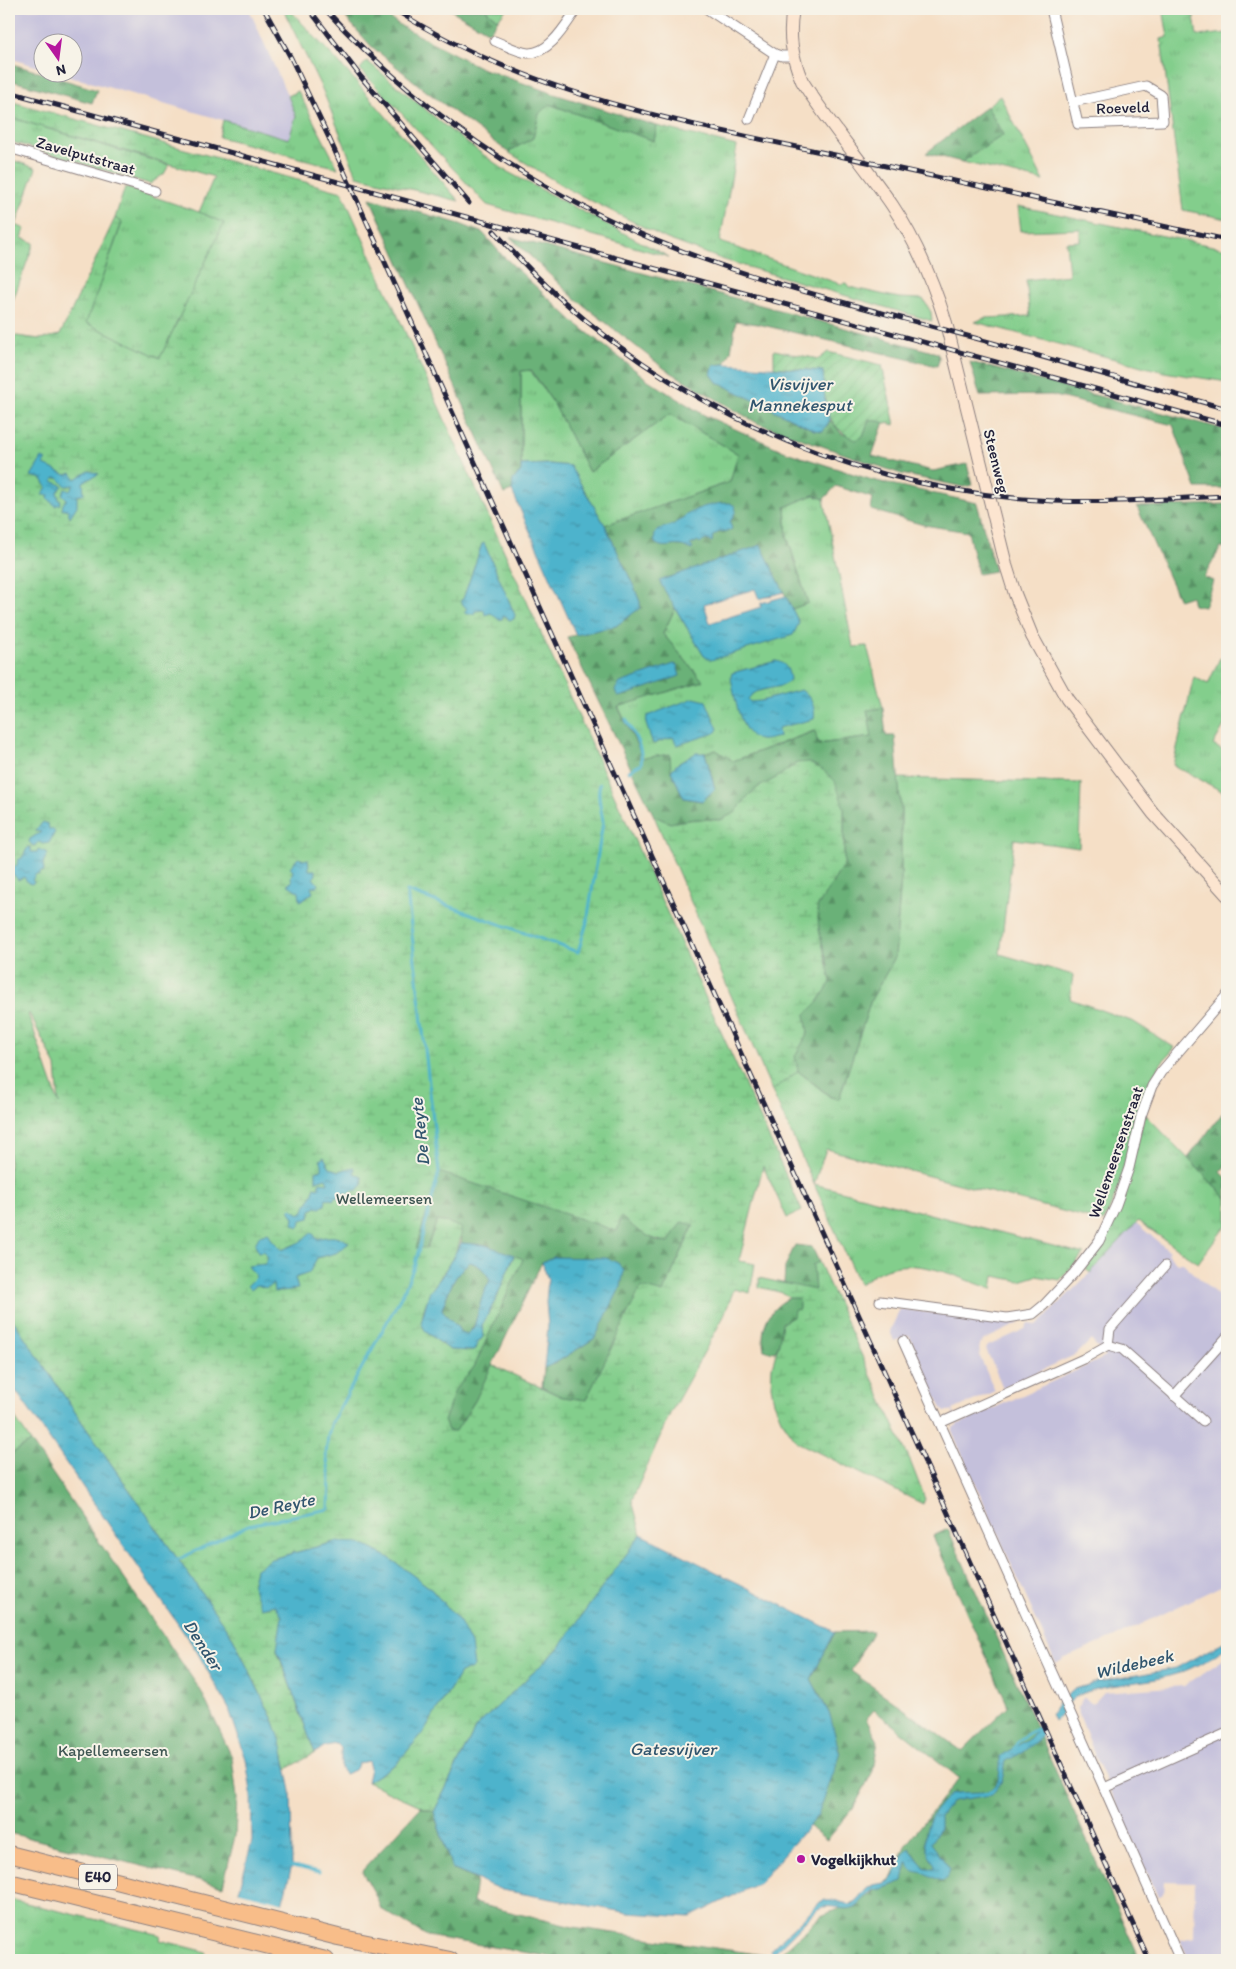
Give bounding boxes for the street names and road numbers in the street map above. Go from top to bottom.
street label: Roeveld [1096,97,1150,118]
street label: Zavelputstraat [34,132,137,179]
street label: Steenweg [979,427,1014,496]
street label: Wellemeersenstraat [1084,1084,1147,1221]
road number: E40 [79,1864,117,1890]

